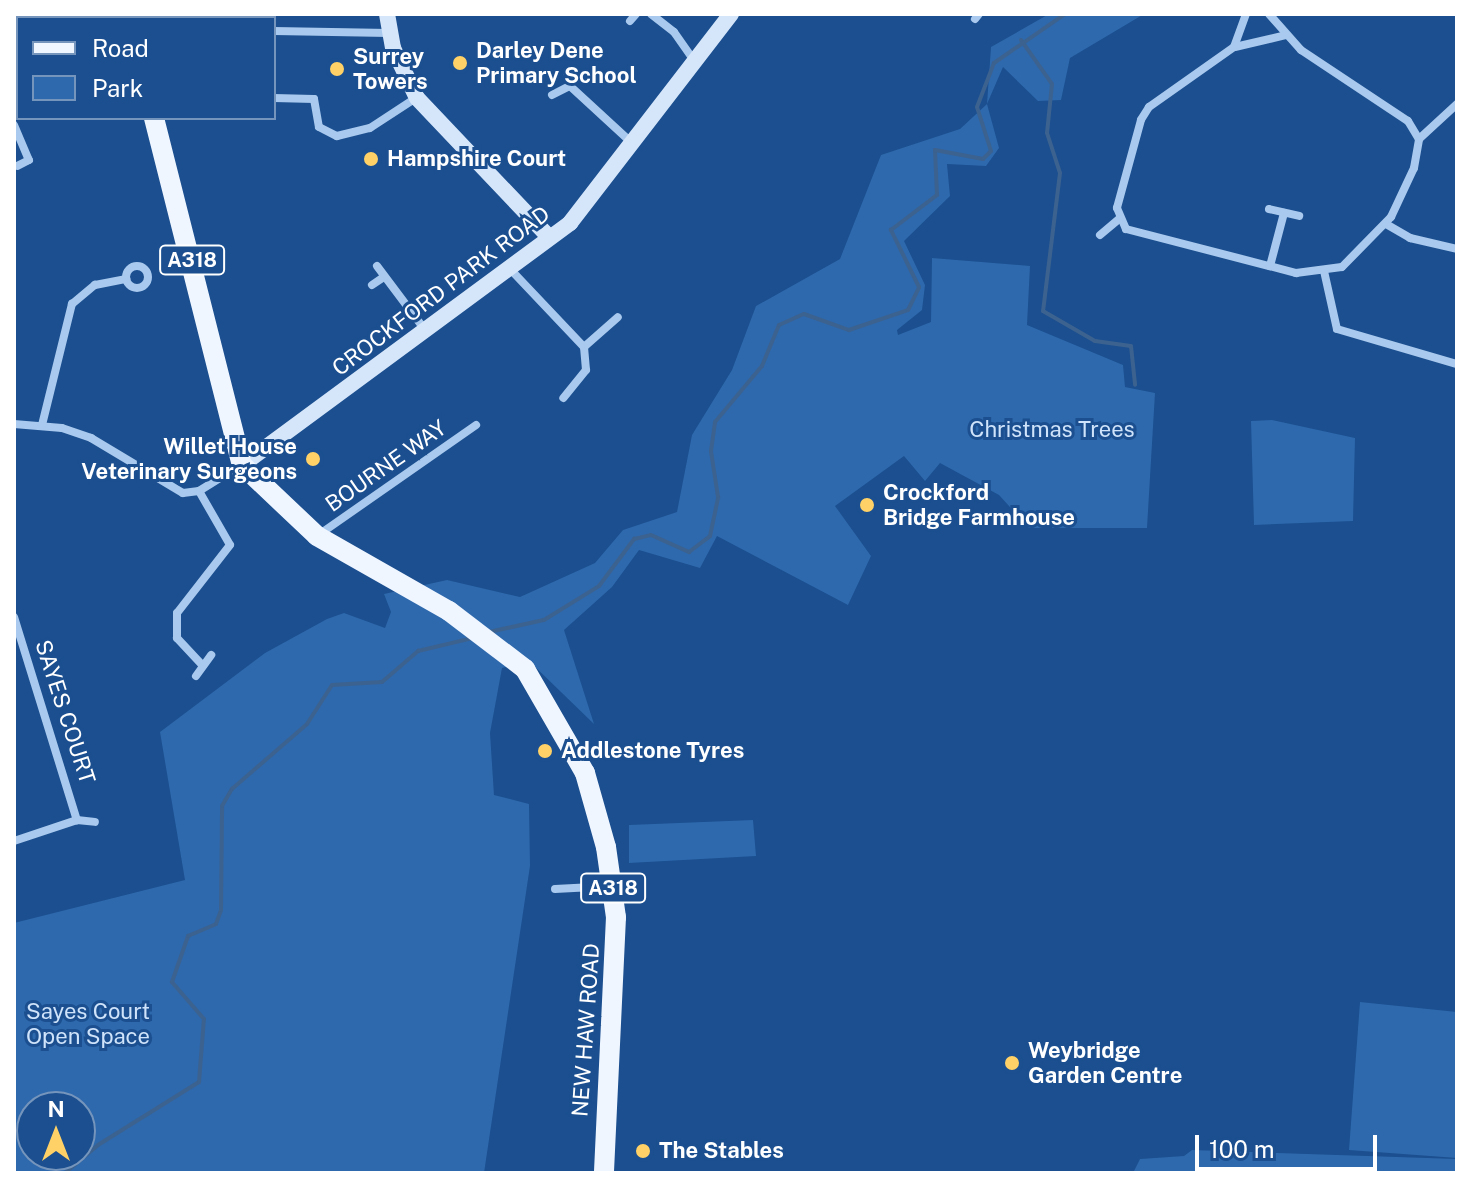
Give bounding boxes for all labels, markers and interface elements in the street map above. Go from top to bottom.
legend [16,16,276,120]
text: Road [92,34,149,62]
place label: Darley Dene Primary School [476,37,637,88]
place label: Surrey Towers [353,43,428,94]
marker: Darley Dene Primary School [451,54,469,72]
marker: Surrey Towers [328,60,346,78]
text: Park [92,74,143,102]
place label: Hampshire Court [387,146,566,172]
marker: Hampshire Court [362,150,380,168]
street label: CROCKFORD PARK ROAD [327,201,555,381]
road number: A318 [158,244,226,276]
street label: BOURNE WAY [320,414,452,518]
park label: Christmas Trees [969,417,1135,443]
place label: Willet House Veterinary Surgeons [81,433,297,484]
marker: Willet House Veterinary Surgeons [304,450,322,468]
place label: Crockford Bridge Farmhouse [883,479,1075,530]
marker: Crockford Bridge Farmhouse [858,496,876,514]
street label: SAYES COURT [29,637,101,787]
place label: Addlestone Tyres [561,738,744,764]
marker: Addlestone Tyres [536,742,554,760]
road number: A318 [579,872,647,904]
street label: NEW HAW ROAD [567,942,605,1118]
park label: Sayes Court Open Space [26,998,150,1050]
place label: Weybridge Garden Centre [1028,1037,1182,1088]
marker: Weybridge Garden Centre [1003,1054,1021,1072]
north arrow [16,1091,96,1171]
text: N [47,1096,65,1122]
scale bar [1199,1119,1381,1169]
text: 100 m [1209,1135,1275,1163]
place label: The Stables [659,1138,784,1164]
marker: The Stables [634,1142,652,1160]

